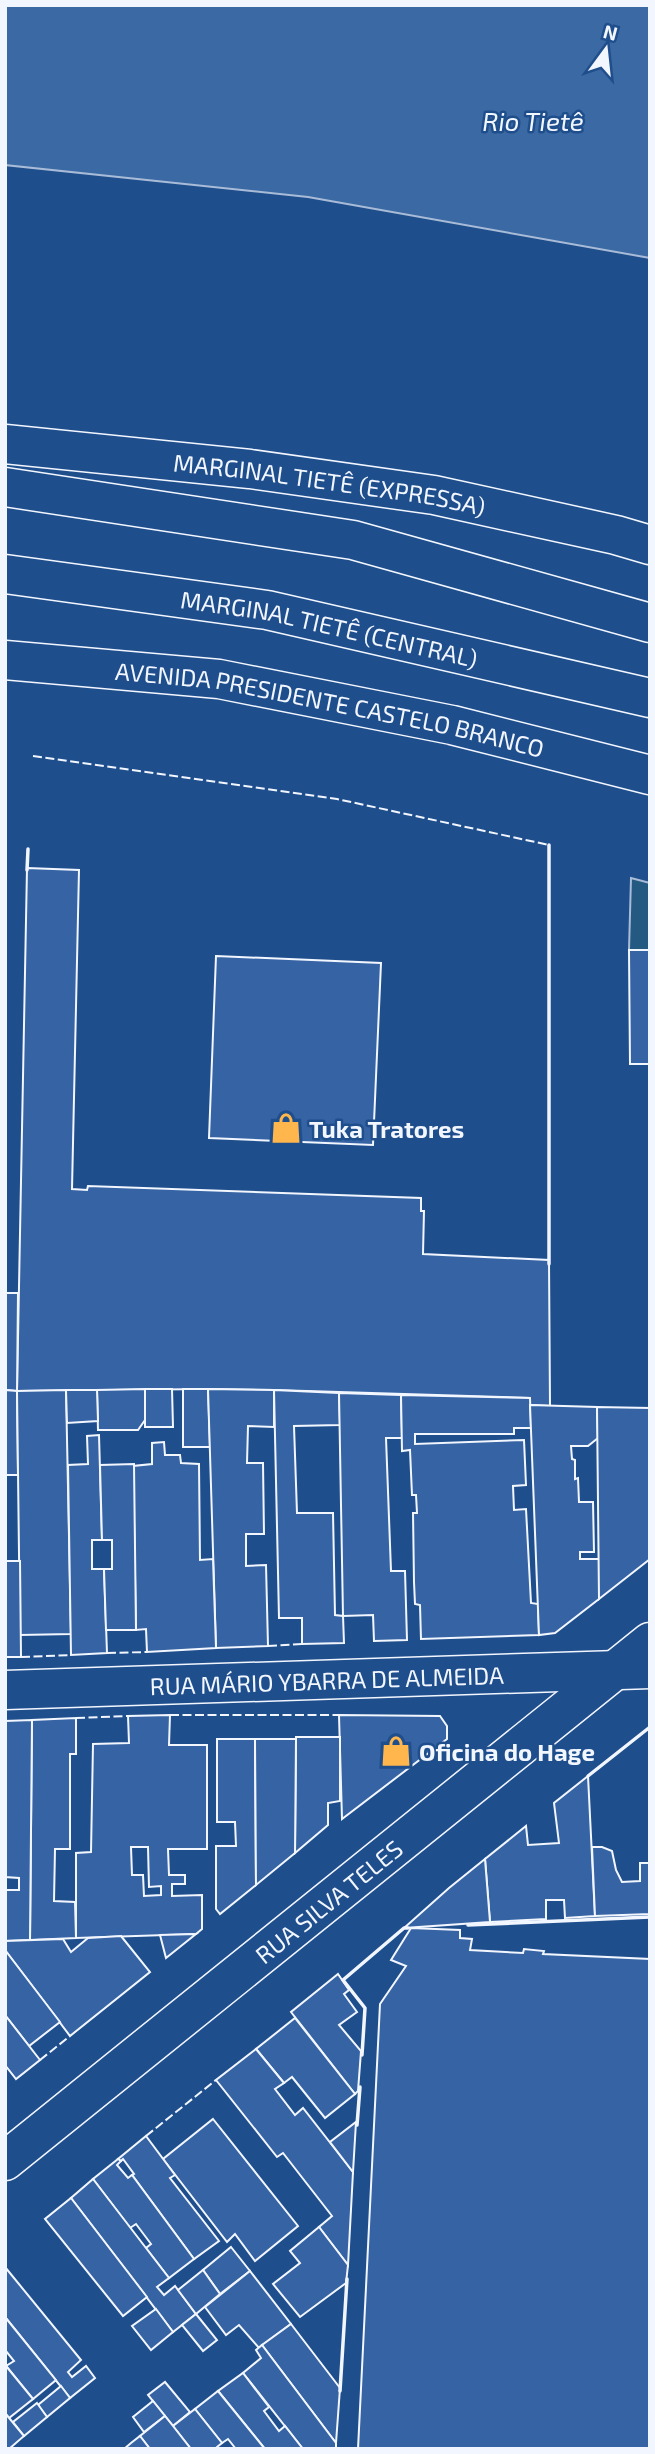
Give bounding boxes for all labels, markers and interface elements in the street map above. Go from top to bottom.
north arrow [571,14,641,84]
text: N [601,19,620,45]
water label: Rio Tietê [482,105,584,136]
street label: MARGINAL TIETÊ (EXPRESSA) [172,447,488,520]
street label: MARGINAL TIETÊ (CENTRAL) [179,584,481,672]
street label: AVENIDA PRESIDENTE CASTELO BRANCO [114,655,547,762]
shop icon: Tuka Tratores [269,1111,303,1145]
place label: Tuka Tratores [309,1114,464,1143]
street label: RUA MÁRIO YBARRA DE ALMEIDA [149,1659,504,1700]
shop icon: Oficina do Hage [379,1734,413,1768]
place label: Oficina do Hage [419,1737,595,1766]
street label: RUA SILVA TELES [249,1833,408,1969]

